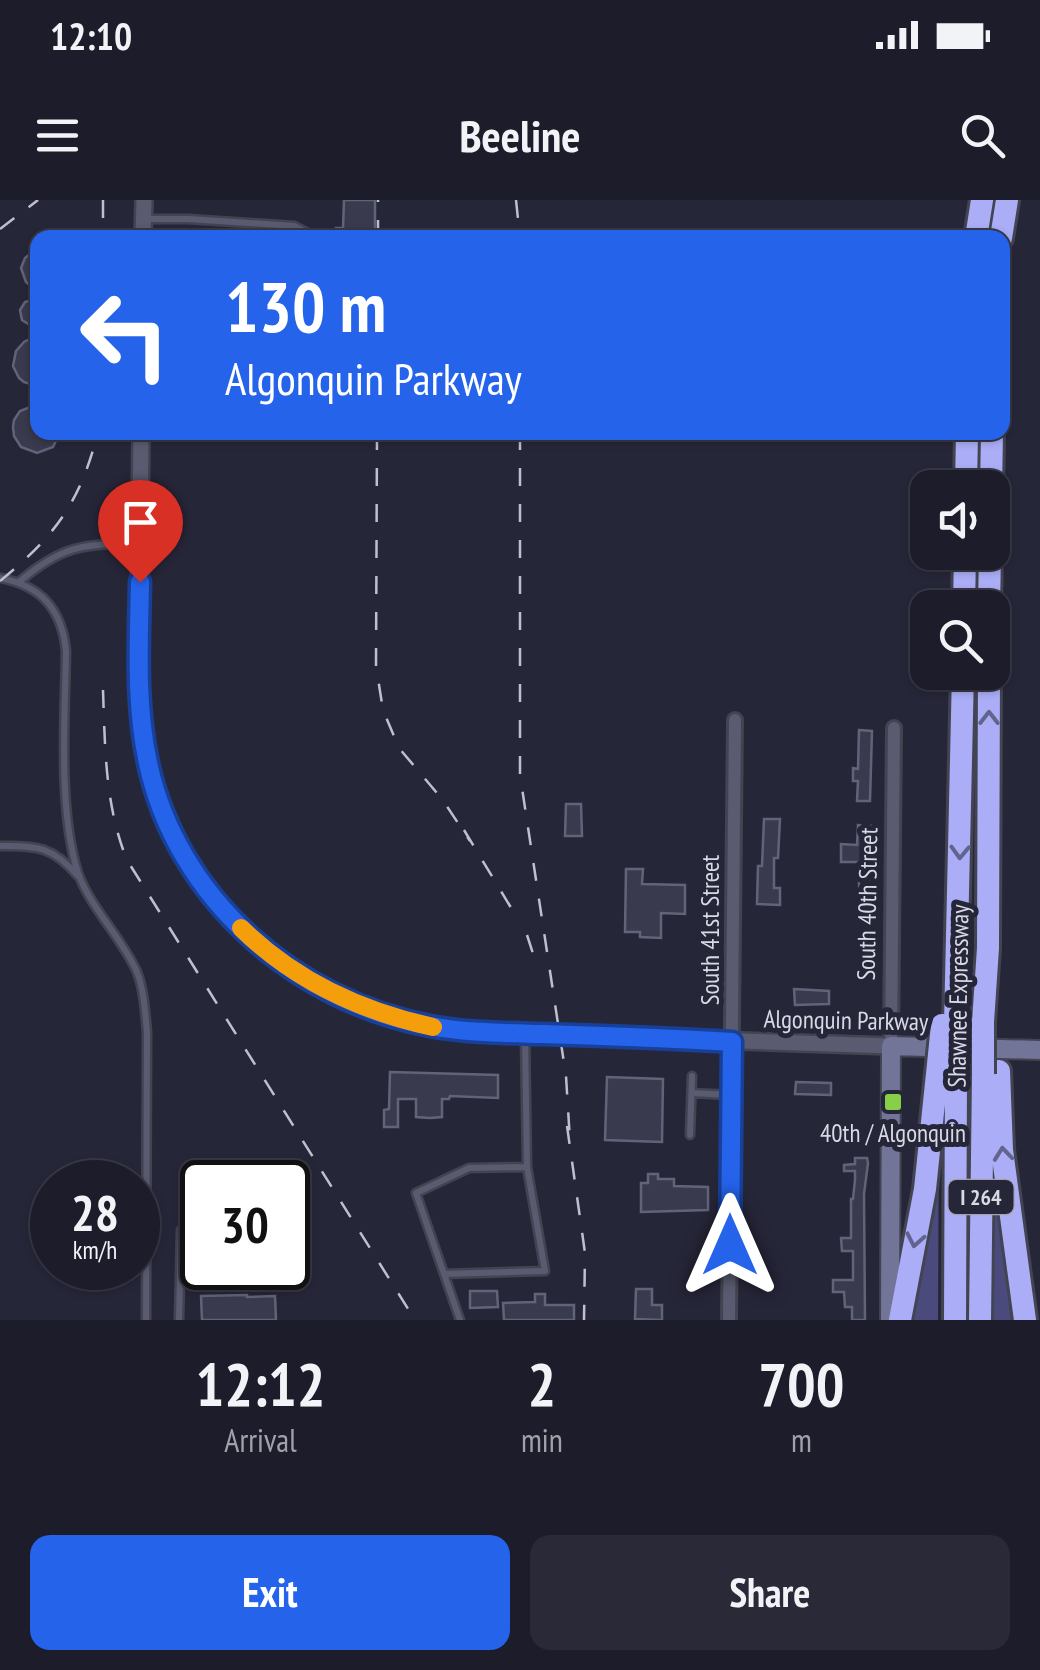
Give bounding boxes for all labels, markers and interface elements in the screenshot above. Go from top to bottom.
text: 12:10 [50,11,132,60]
text: Beeline [459,106,581,164]
icon: menu [30,108,85,163]
icon: search [955,108,1010,163]
text: 130 m [225,261,386,351]
icon: left [60,270,190,400]
text: Algonquin Parkway [225,349,522,407]
map controls [910,470,1010,690]
button: sound [910,470,1010,570]
pin [98,480,183,583]
icon: arrive [113,495,168,550]
button: search [910,590,1010,690]
one-way arrow [978,709,1000,724]
street label: South 40th Street [850,827,884,981]
one-way arrow [950,845,971,861]
street label: South 41st Street [694,855,726,1005]
street label: Shawnee Expressway [940,903,976,1088]
street label: Algonquin Parkway [763,1003,929,1037]
marker: 40th / Algonquin [882,1091,904,1113]
place label: 40th / Algonquin [820,1117,966,1149]
one-way arrow [993,1145,1015,1161]
speed limit sign: 30 [180,1160,310,1290]
text: 28 [71,1180,119,1245]
road number: I 264 [948,1180,1014,1214]
position arrow [678,1193,782,1297]
one-way arrow [906,1232,927,1249]
text: km/h [73,1234,117,1266]
text: 12:12 [196,1345,325,1423]
text: 2 [528,1345,556,1423]
text: 700 [758,1345,844,1423]
text: Arrival [224,1419,297,1461]
text: min [521,1419,563,1461]
text: m [791,1419,812,1461]
button: Exit [30,1535,510,1650]
button: Share [530,1535,1010,1650]

